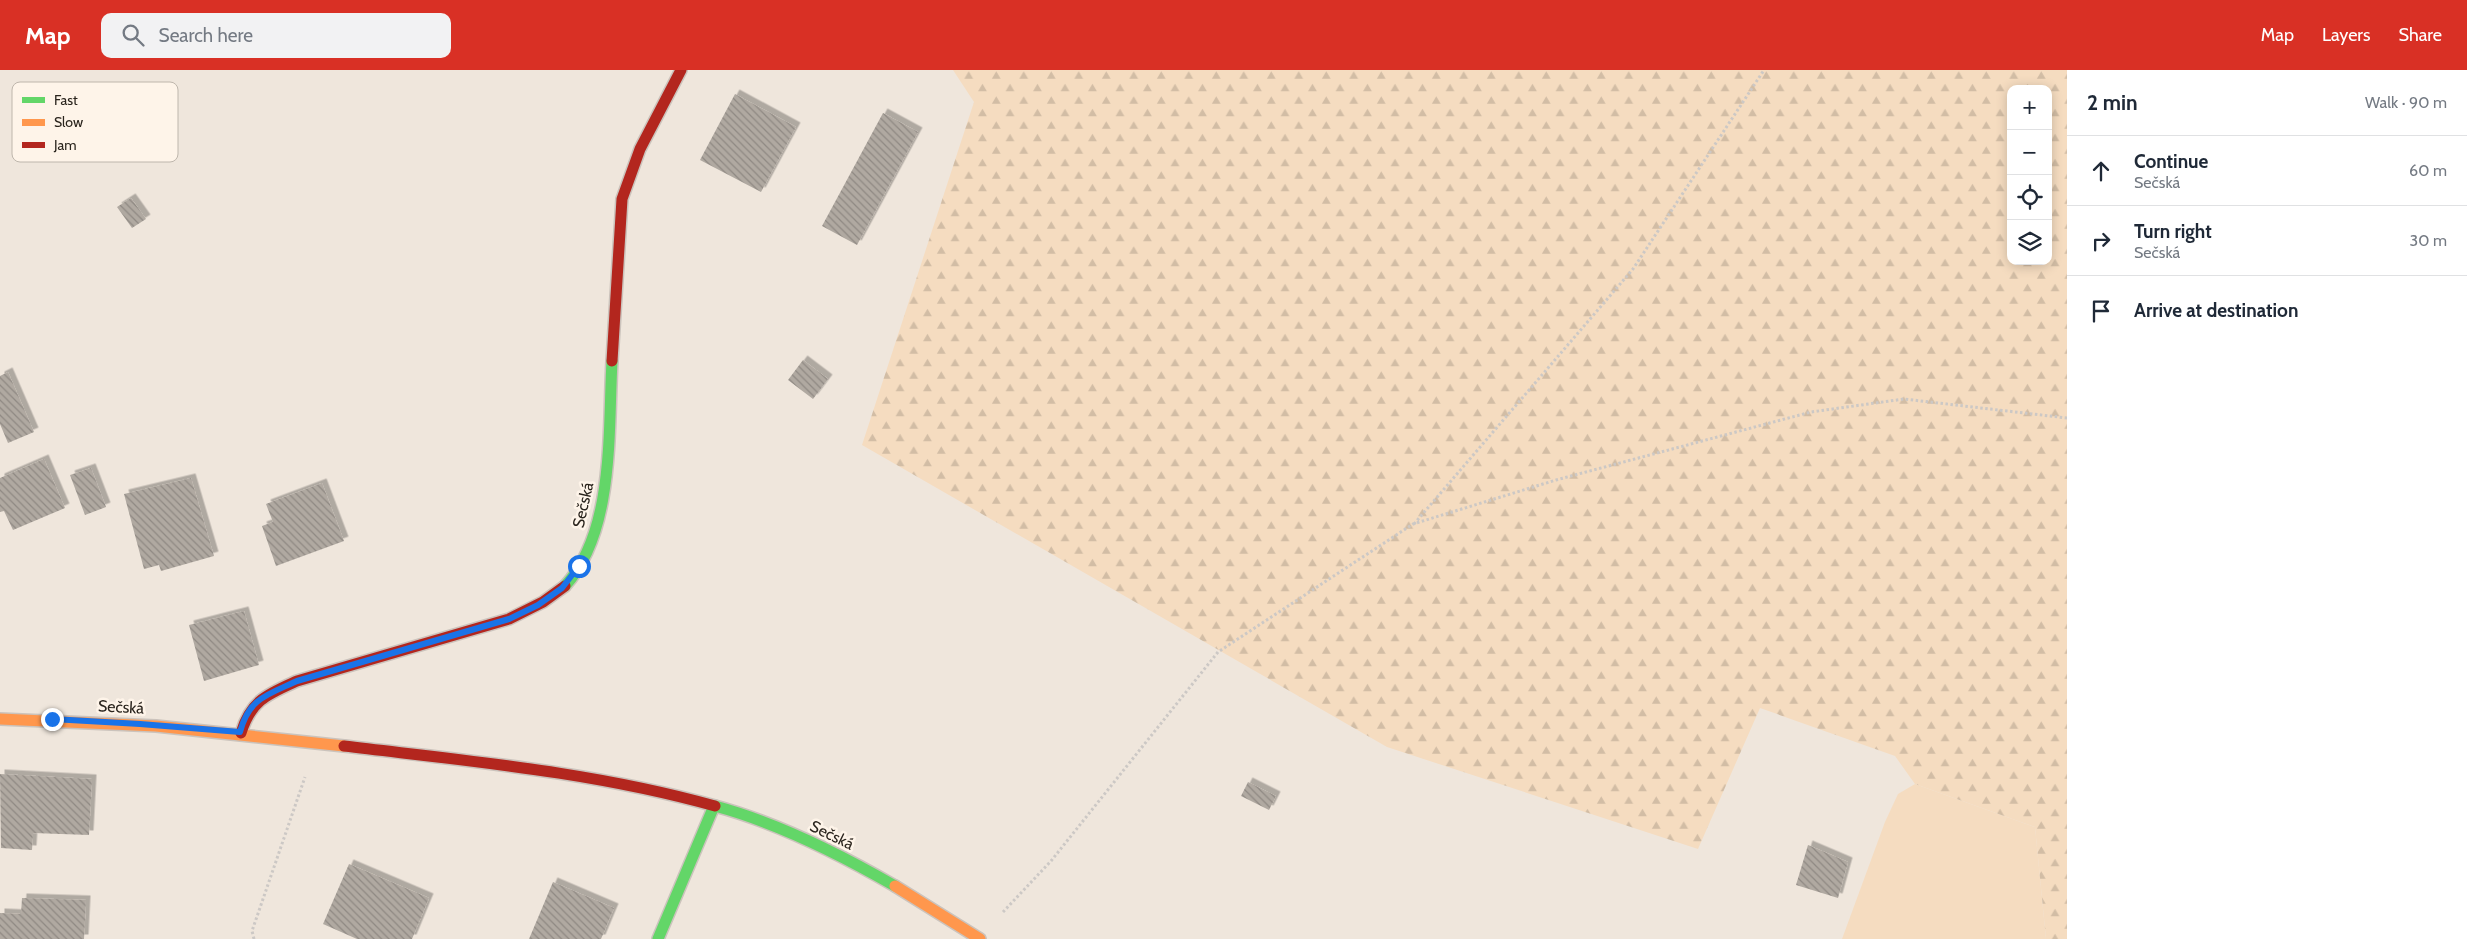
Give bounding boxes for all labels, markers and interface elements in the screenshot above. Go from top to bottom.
search box [101,13,451,58]
text: Map [25,21,71,50]
icon: search [119,21,147,49]
text: Search here [159,24,253,47]
text: Map [2261,24,2294,46]
text: Layers [2322,24,2371,46]
text: Share [2399,24,2442,46]
legend [12,82,178,162]
map controls [2007,85,2052,265]
button: + [2007,85,2052,130]
text: 2 min [2087,90,2138,115]
text: Fast [54,91,78,109]
text: Walk · 90 m [2365,93,2447,112]
text: Slow [54,113,83,131]
button: − [2007,130,2052,175]
text: Jam [53,136,76,154]
text: Continue [2134,150,2208,173]
icon: ahead [2087,157,2115,185]
text: 60 m [2409,161,2447,180]
text: Sečská [2134,173,2180,192]
button: locate [2007,175,2052,220]
button: layers [2007,220,2052,265]
text: Turn right [2134,220,2212,243]
icon: right [2087,227,2115,255]
text: 30 m [2410,231,2447,250]
text: Sečská [2134,243,2180,262]
icon: arrive [2087,297,2115,325]
text: Arrive at destination [2134,299,2298,322]
street label: Sečská [569,480,598,530]
route start [568,555,591,578]
street label: Sečská [97,696,145,718]
route end [41,708,64,731]
street label: Sečská [807,816,857,854]

